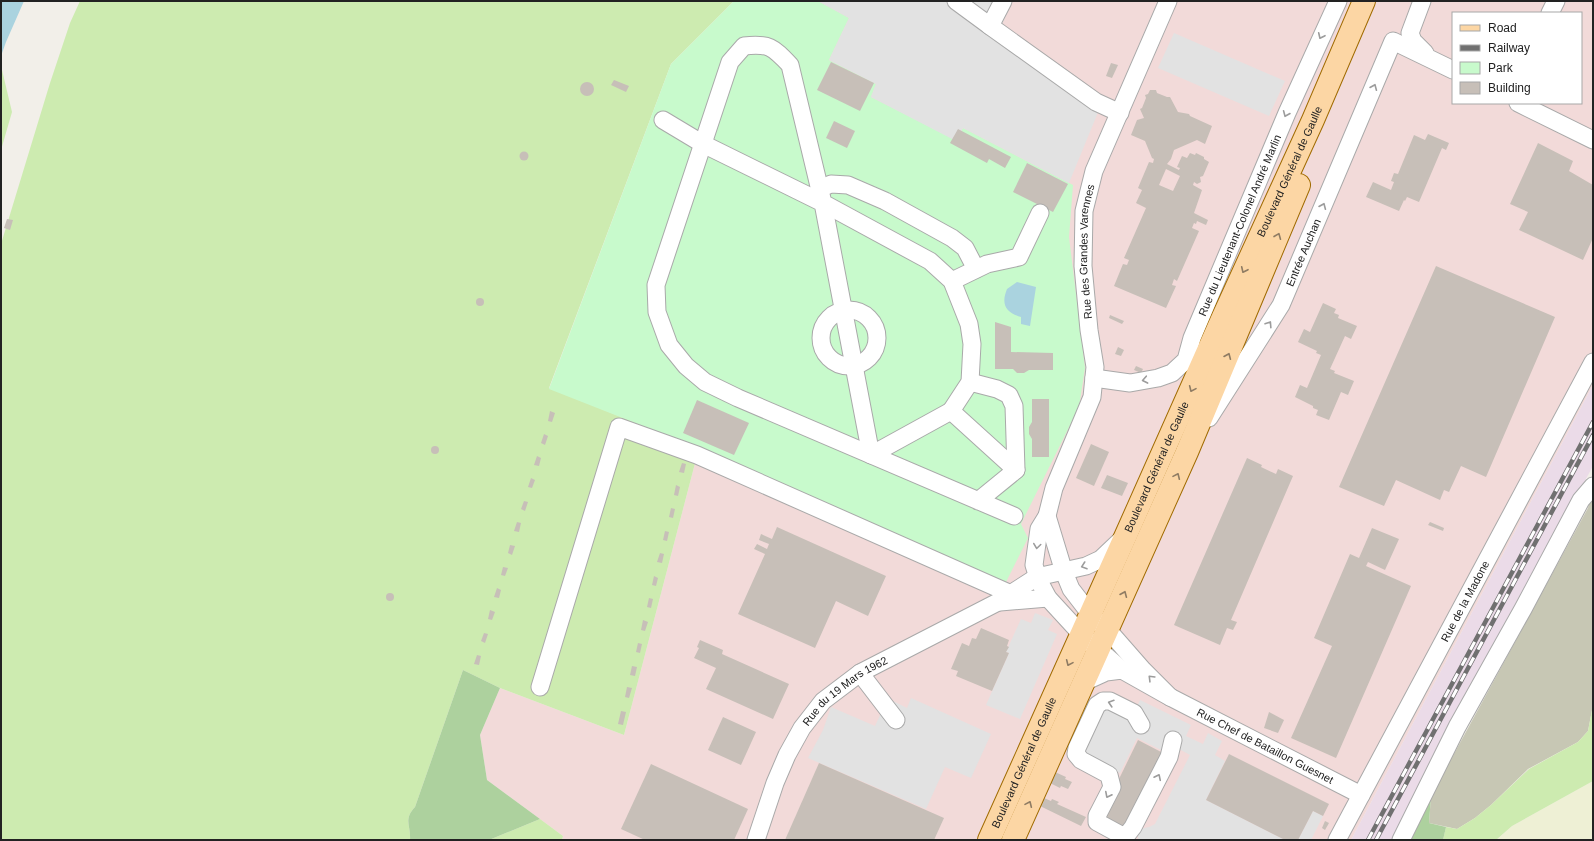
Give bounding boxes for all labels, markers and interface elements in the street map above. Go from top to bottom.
legend [1452,12,1582,104]
text: Road [1488,21,1517,35]
one-way arrow [1318,32,1326,40]
text: Railway [1488,41,1530,55]
text: Park [1488,61,1514,75]
text: Building [1488,81,1531,95]
one-way arrow [1369,83,1377,90]
street label: Boulevard Général de Gaulle [1255,104,1324,239]
one-way arrow [1283,110,1291,118]
street label: Rue du Lieutenant-Colonel André Marlin [1196,133,1283,318]
street label: Rue des Grandes Varennes [1077,182,1097,320]
one-way arrow [1318,203,1326,210]
street label: Entrée Auchan [1284,217,1323,288]
one-way arrow [1273,233,1281,240]
one-way arrow [1241,266,1249,273]
one-way arrow [1264,322,1271,329]
one-way arrow [1223,353,1231,361]
one-way arrow [1142,376,1148,384]
one-way arrow [1188,385,1196,392]
street label: Boulevard Général de Gaulle [1122,399,1191,534]
one-way arrow [1172,472,1180,479]
one-way arrow [1033,543,1042,549]
street label: Rue de la Madone [1438,559,1491,644]
one-way arrow [1081,561,1088,570]
one-way arrow [1119,591,1127,598]
street label: Rue du 19 Mars 1962 [800,654,889,728]
one-way arrow [1066,659,1074,667]
one-way arrow [1148,675,1156,683]
street label: Boulevard Général de Gaulle [989,695,1058,830]
one-way arrow [1108,699,1115,708]
street label: Rue Chef de Bataillon Guesnet [1195,706,1335,786]
one-way arrow [1154,774,1161,781]
one-way arrow [1105,790,1113,798]
one-way arrow [1024,801,1032,808]

